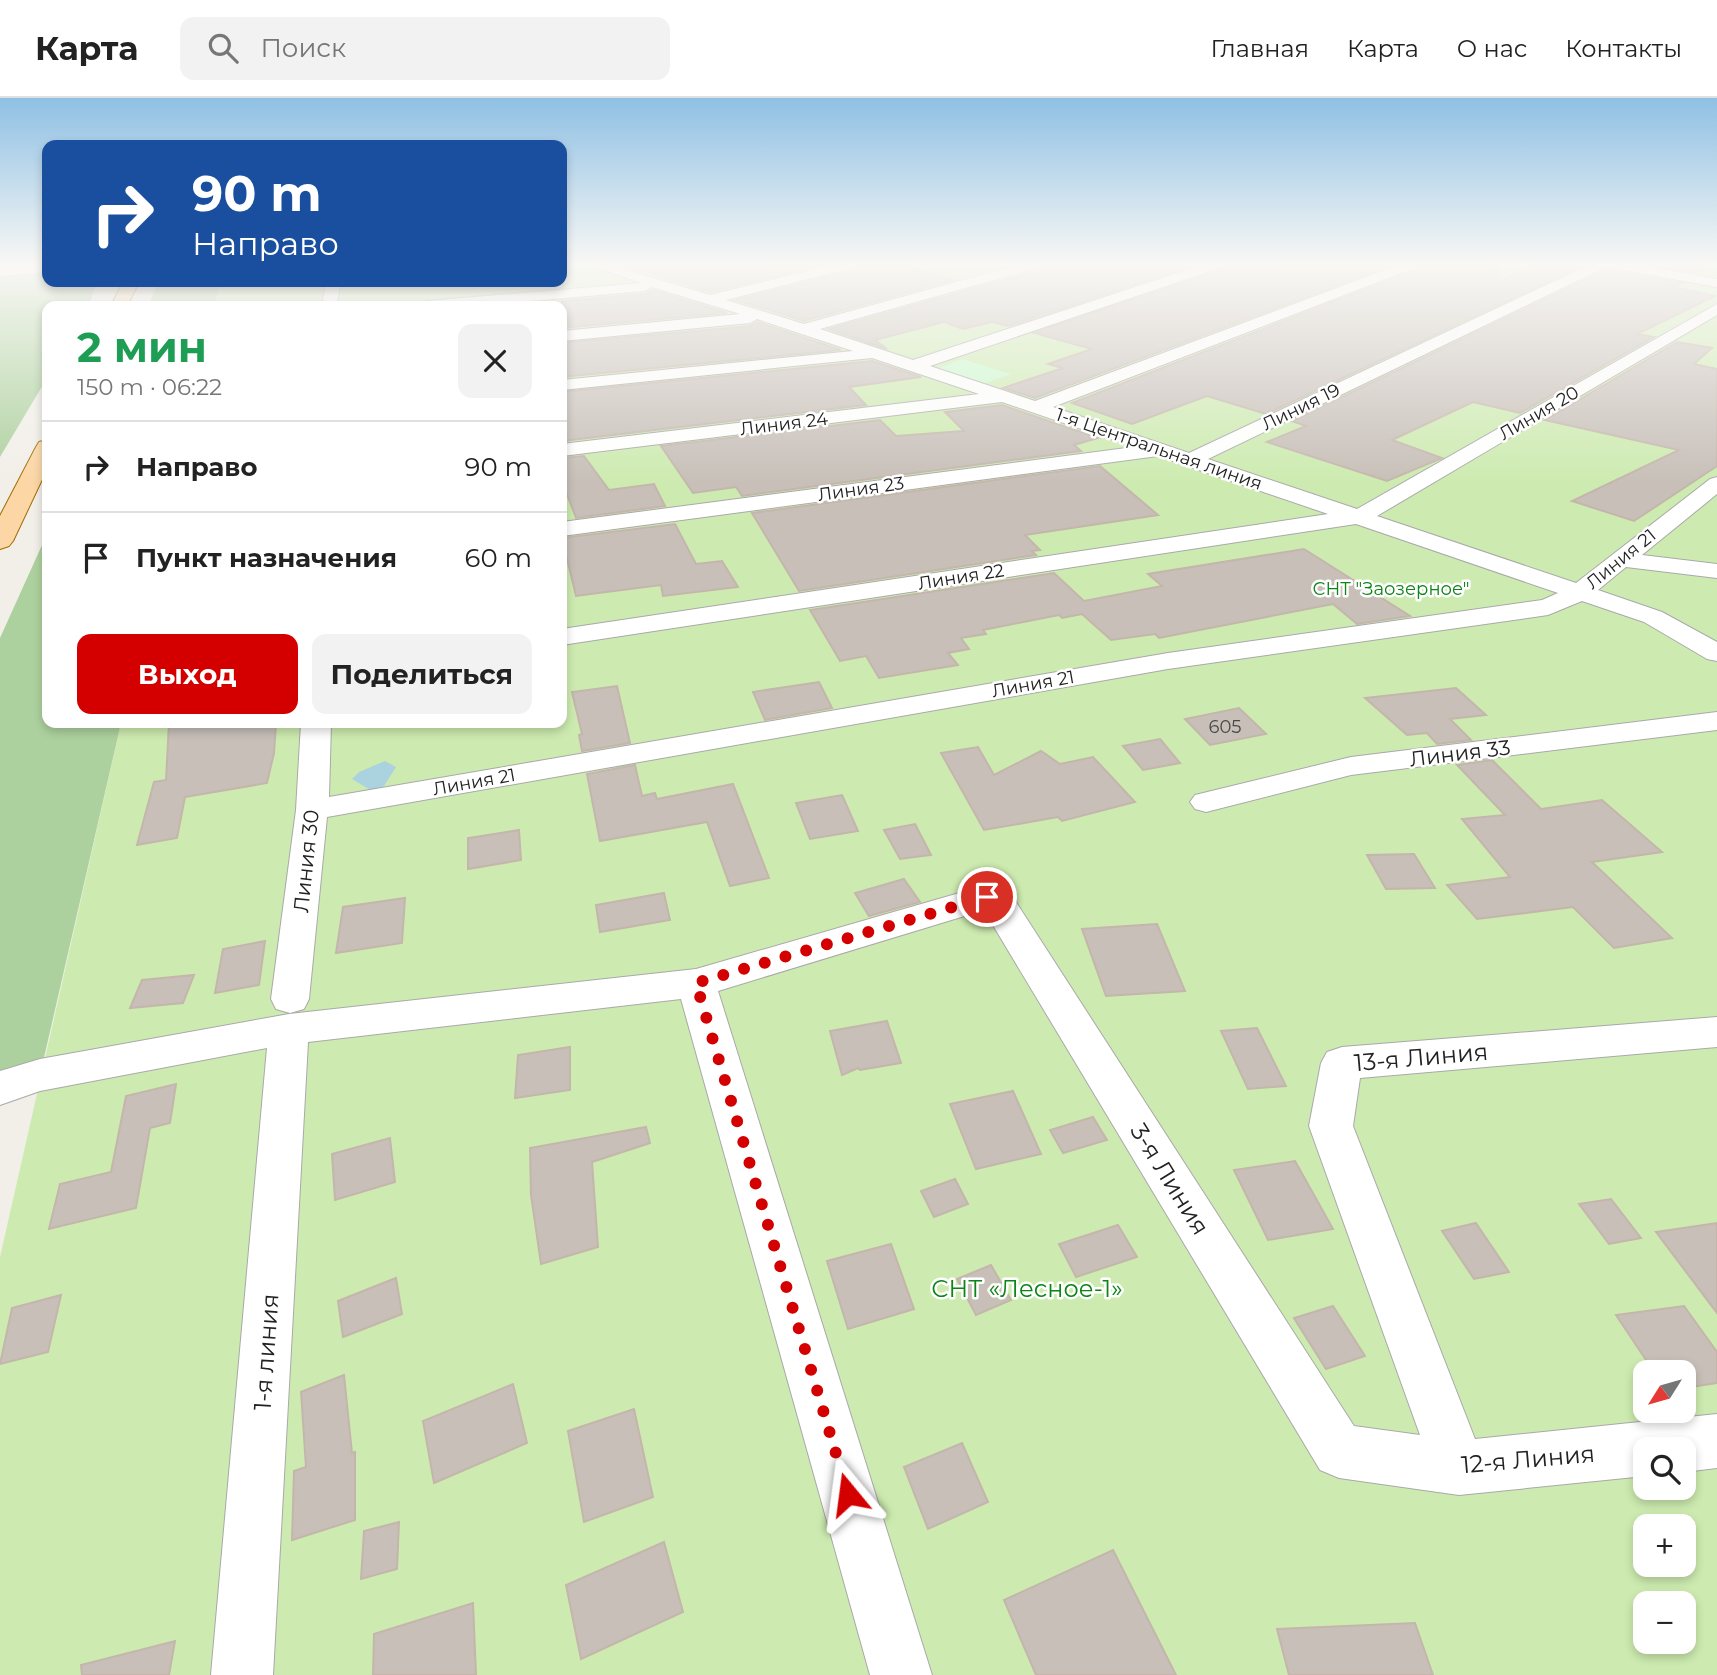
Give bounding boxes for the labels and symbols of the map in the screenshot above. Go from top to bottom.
street label: Линия 19 [1258,379,1344,435]
street label: Линия 20 [1495,381,1583,445]
street label: 1-я Центральная линия [1053,403,1265,495]
street label: Линия 24 [739,408,829,440]
street label: Линия 23 [816,472,906,506]
street label: Линия 21 [1582,524,1660,594]
street label: Линия 22 [916,559,1006,595]
park label: СНТ "Заозерное" [1313,578,1469,600]
street label: Линия 21 [990,666,1076,702]
house number: 605 [1208,716,1242,738]
street label: Линия 33 [1408,734,1512,772]
street label: Линия 21 [431,764,517,800]
street label: Линия 30 [288,808,324,914]
pin [957,867,1017,927]
street label: 13-я Линия [1353,1037,1489,1077]
street label: 3-я Линия [1124,1118,1216,1240]
park label: СНТ «Лесное-1» [931,1274,1123,1303]
street label: 1-я линия [247,1293,285,1411]
north arrow [1633,1360,1696,1423]
street label: 12-я Линия [1460,1439,1596,1479]
position arrow [811,1457,885,1531]

